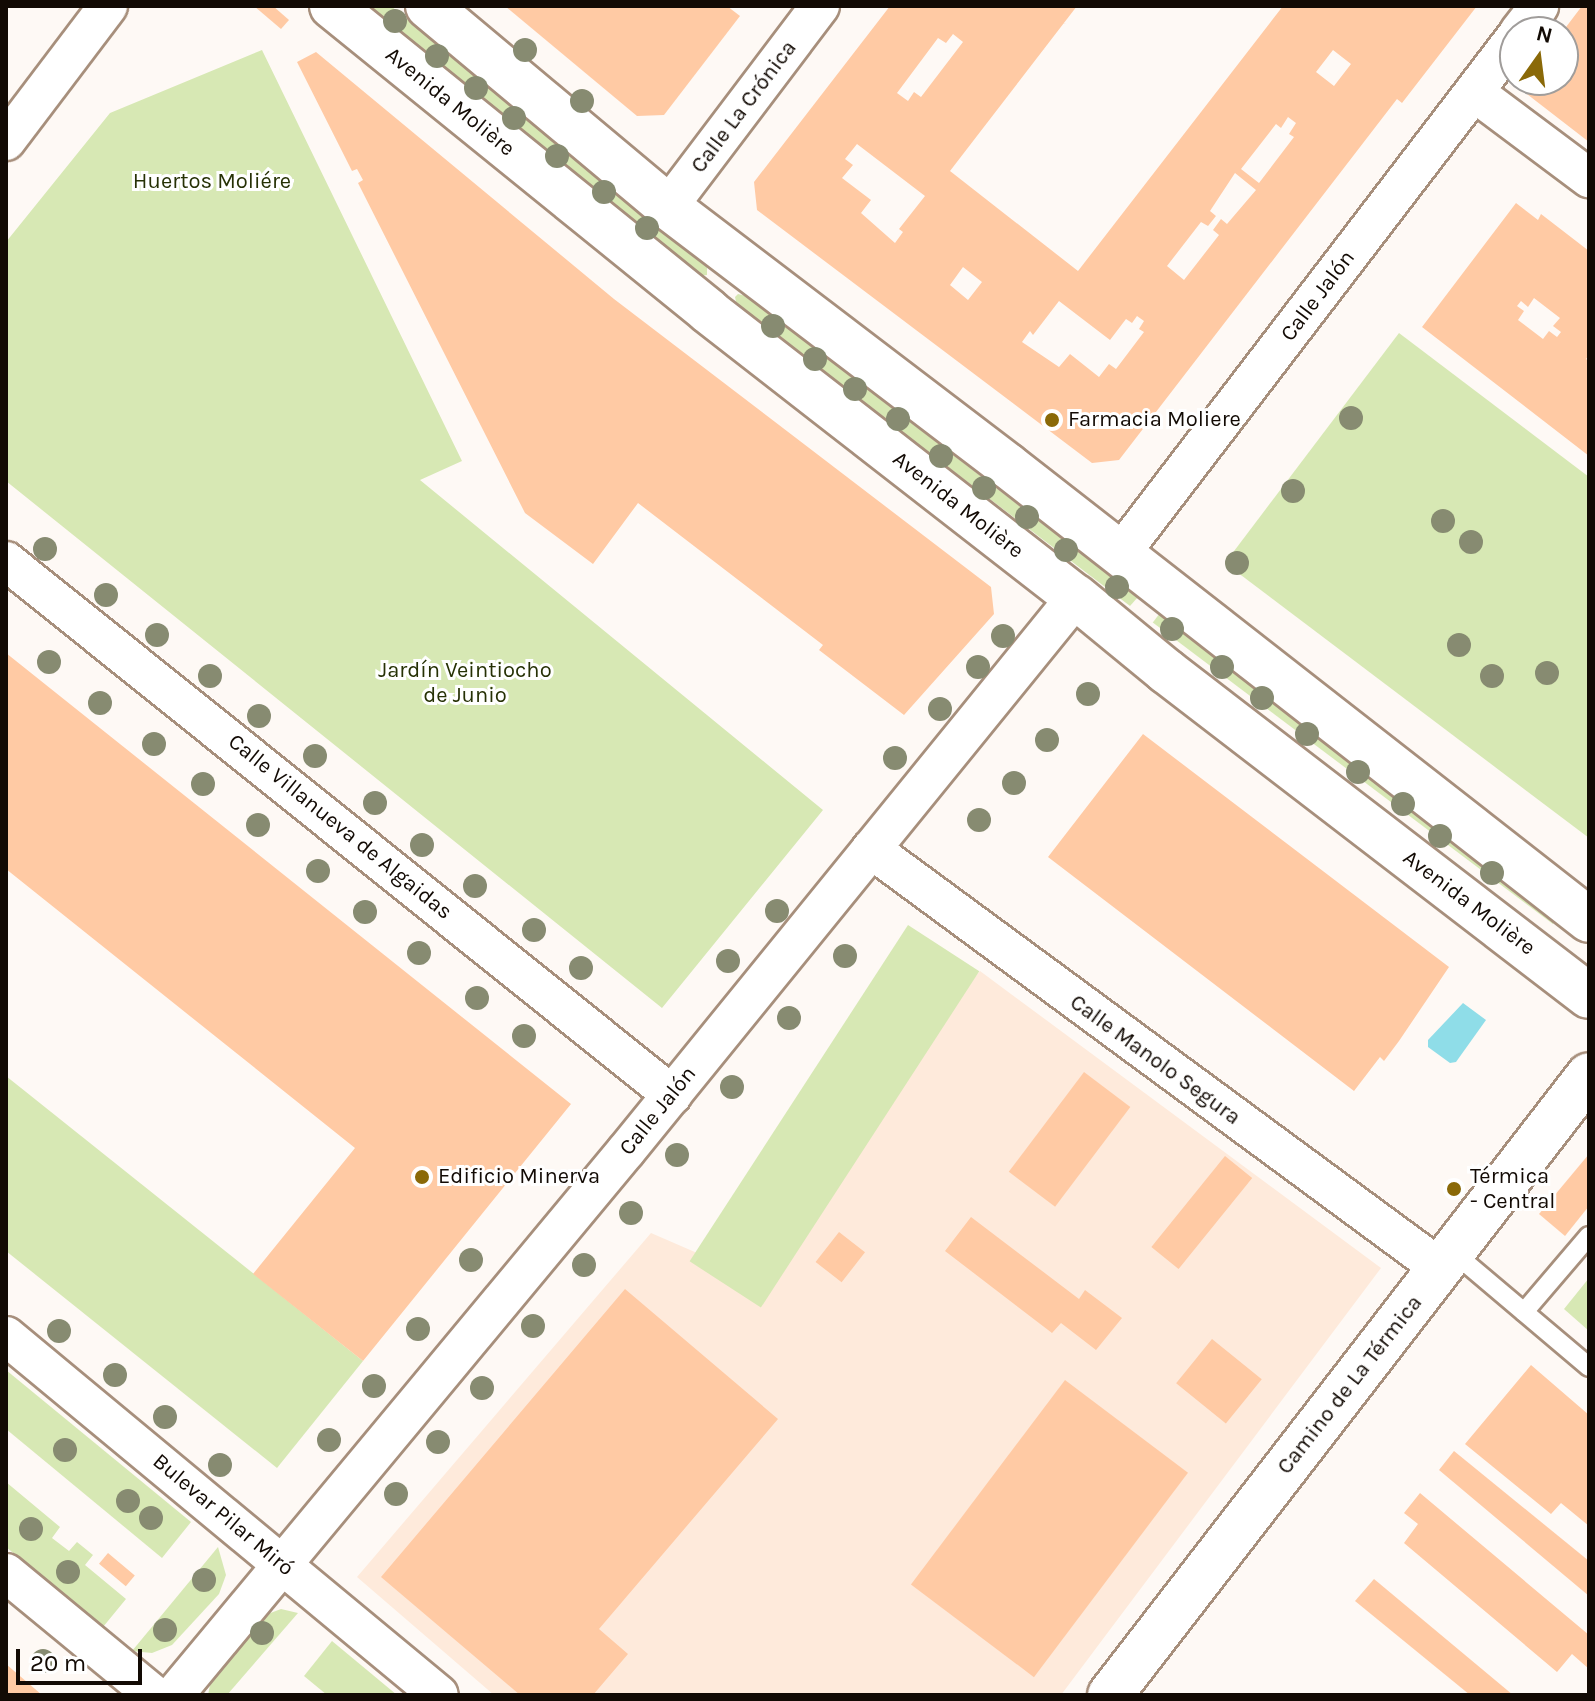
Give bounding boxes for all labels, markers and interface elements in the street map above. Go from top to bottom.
north arrow [1499,16,1579,96]
text: N [1534,20,1555,49]
street label: Calle La Crónica [686,36,802,178]
street label: Avenida Molière [380,42,520,162]
park label: Huertos Moliére [133,169,291,195]
street label: Calle Jalón [1275,245,1361,347]
place label: Farmacia Moliere [1068,407,1241,433]
marker: Farmacia Moliere [1043,411,1061,429]
street label: Avenida Molière [887,446,1029,564]
park label: Jardín Veintiocho de Junio [378,657,552,708]
street label: Calle Villanueva de Algaidas [223,729,457,925]
street label: Avenida Molière [1398,845,1540,961]
street label: Calle Manolo Segura [1065,989,1245,1131]
street label: Calle Jalón [614,1061,702,1161]
place label: Térmica - Central [1470,1163,1555,1214]
place label: Edificio Minerva [438,1164,600,1190]
marker: Edificio Minerva [413,1168,431,1186]
marker: Térmica - Central [1445,1180,1463,1198]
street label: Camino de La Térmica [1272,1290,1428,1480]
street label: Bulevar Pilar Miró [147,1448,299,1582]
scale bar [20,1633,146,1683]
text: 20 m [30,1649,86,1677]

